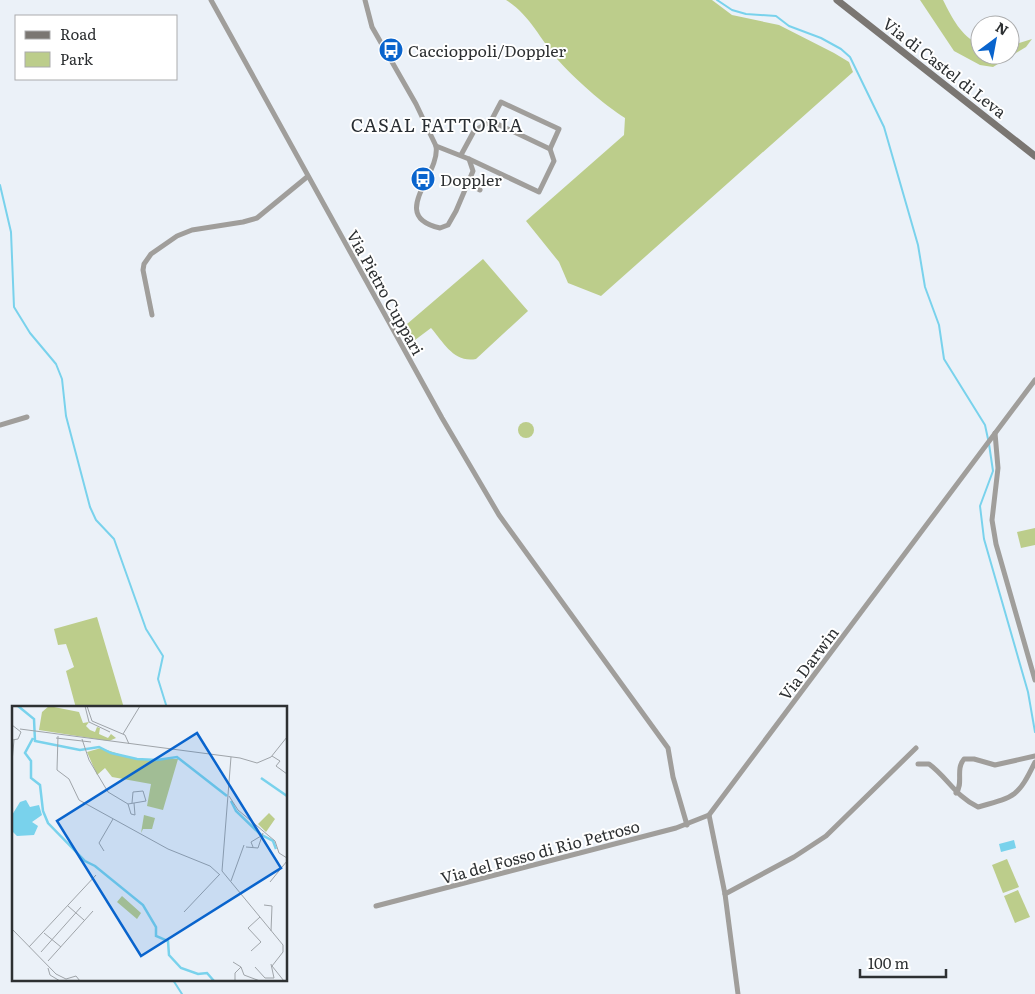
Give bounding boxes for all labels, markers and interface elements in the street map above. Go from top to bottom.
street label: Via di Castel di Leva [878,11,1012,123]
legend [15,15,178,80]
north arrow [970,15,1020,65]
text: N [992,17,1013,40]
text: Road [60,22,96,45]
bus stop icon: Caccioppoli/Doppler [378,37,404,63]
place label: Caccioppoli/Doppler [408,38,566,62]
text: Park [60,47,94,70]
district label: CASAL FATTORIA [351,111,523,138]
bus stop icon: Doppler [410,166,436,192]
place label: Doppler [440,167,502,191]
street label: Via Pietro Cuppari [342,225,430,359]
street label: Via Darwin [772,621,844,705]
inset map [12,706,288,982]
street label: Via del Fosso di Rio Petroso [438,813,642,889]
scale bar [860,946,946,978]
text: 100 m [868,951,909,974]

